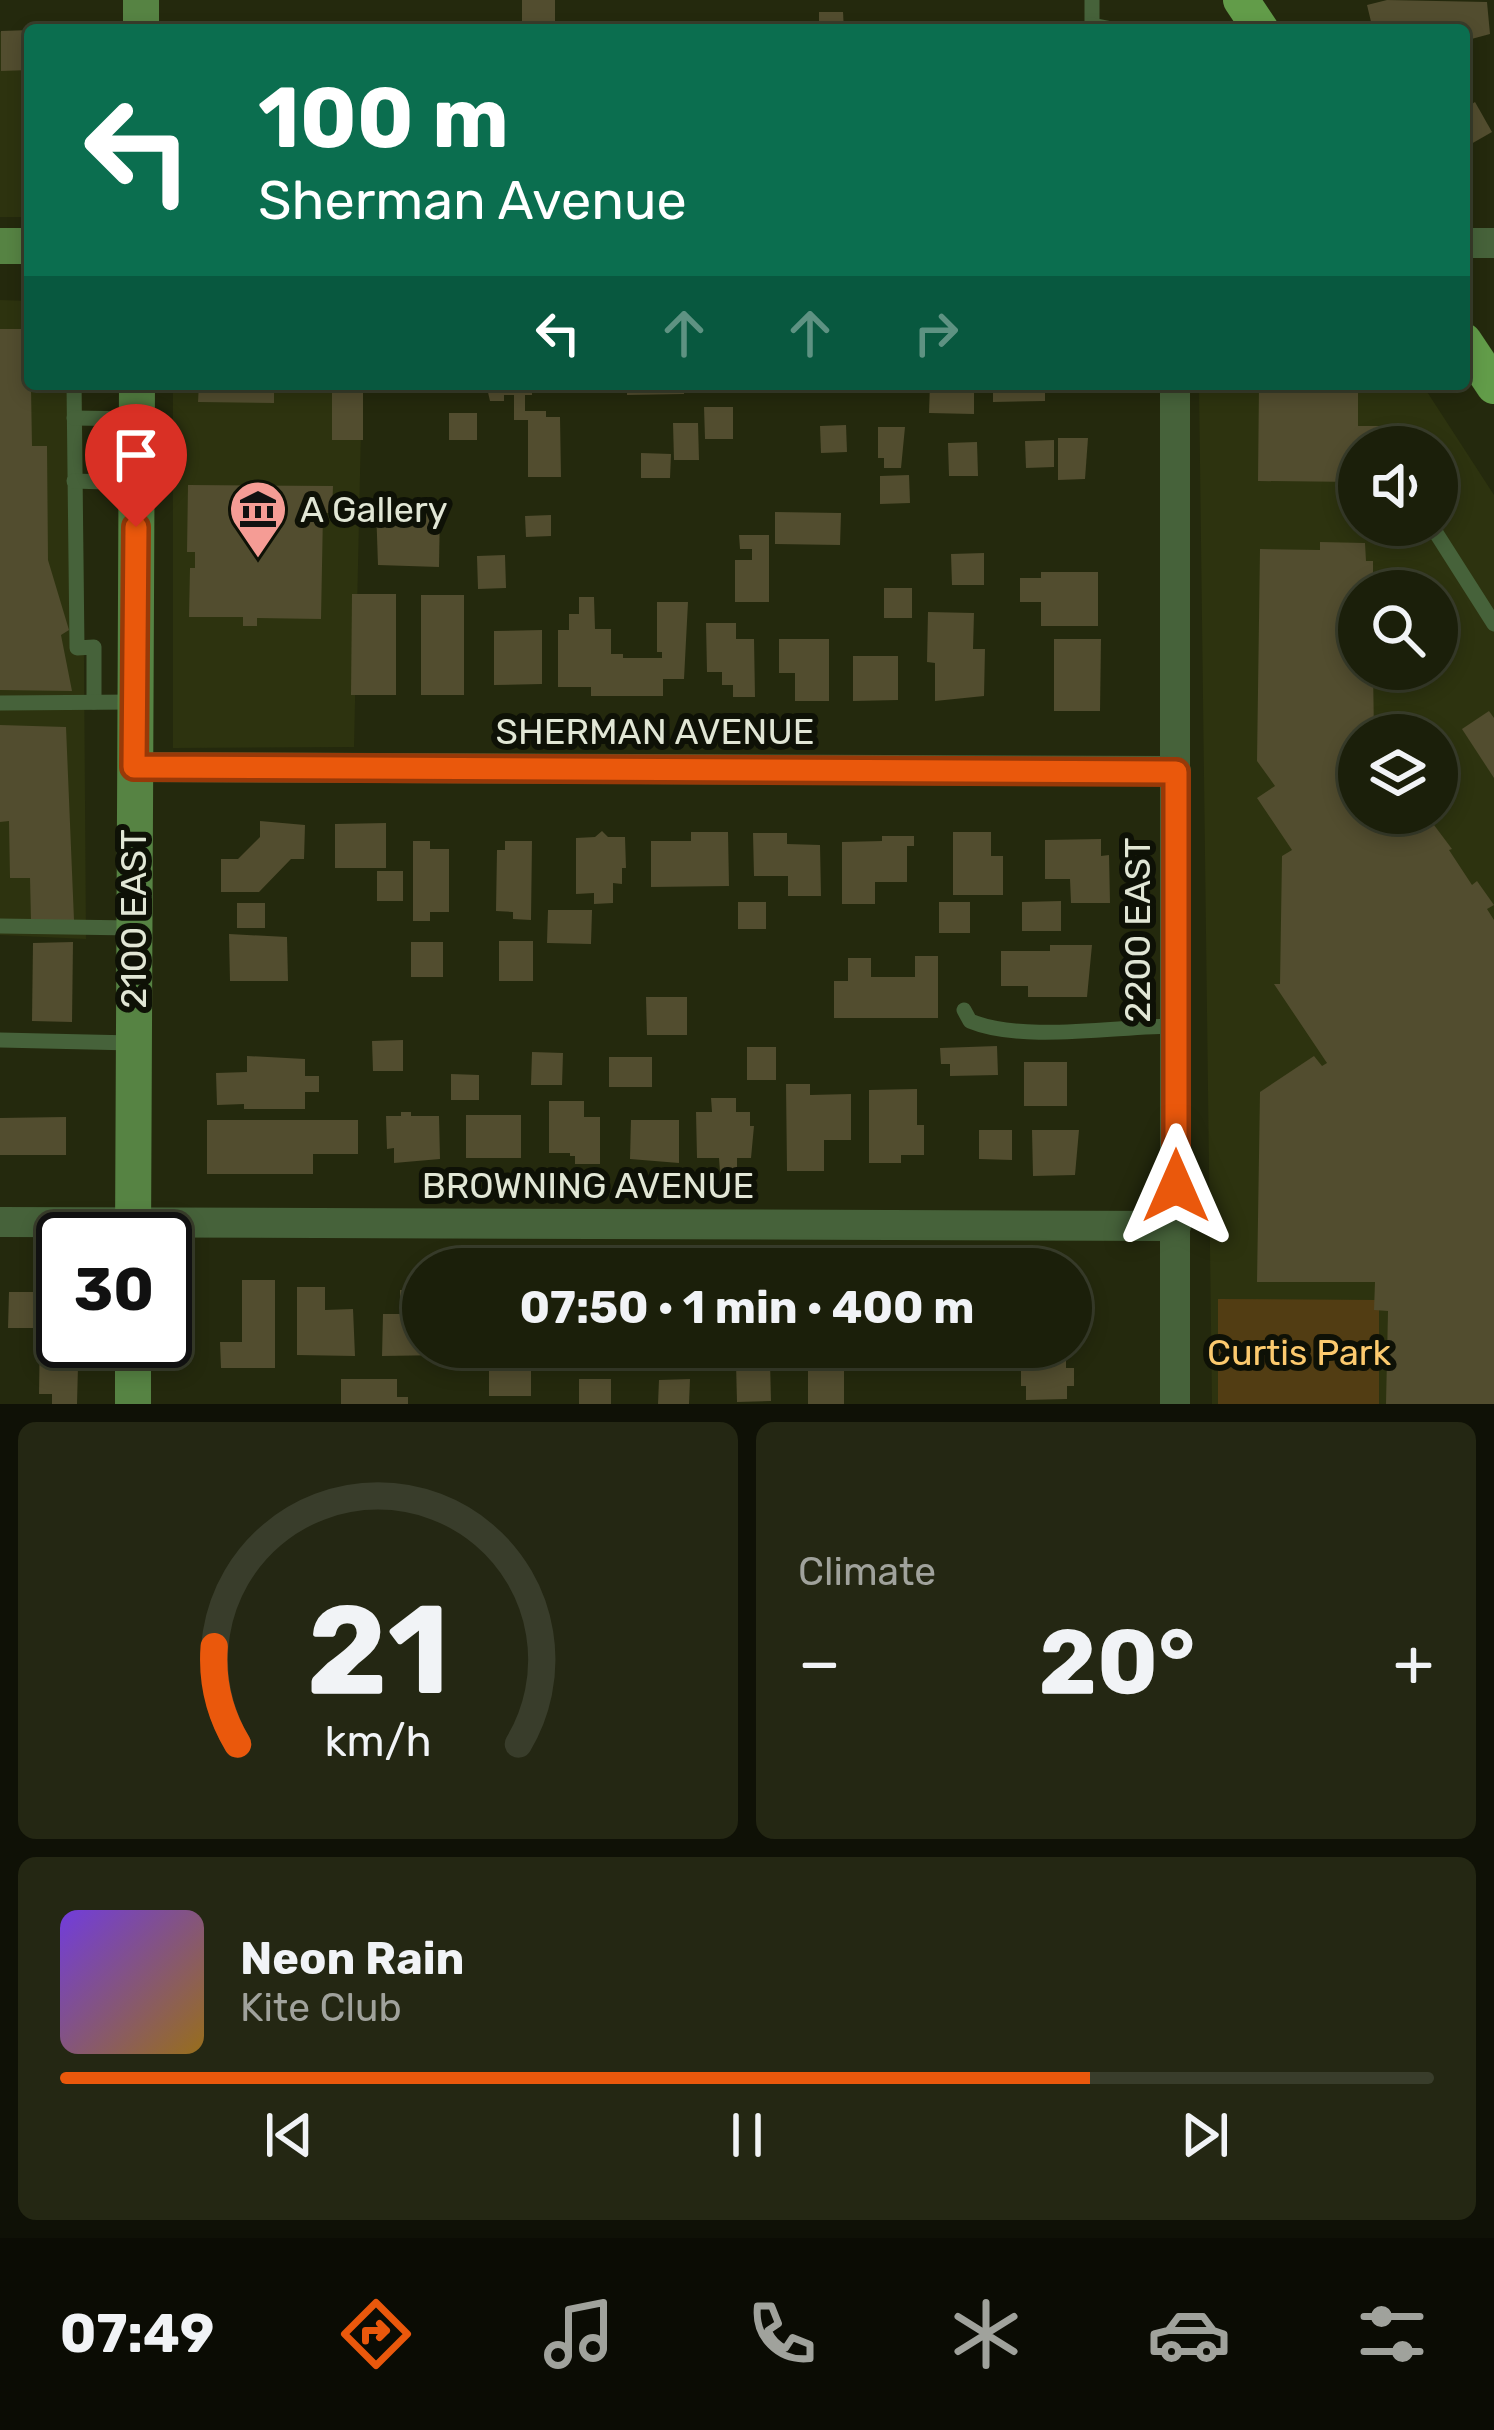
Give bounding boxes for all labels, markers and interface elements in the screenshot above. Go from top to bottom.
text: 100 m [258,68,509,168]
icon: left [60,72,216,228]
text: Sherman Avenue [258,169,687,233]
icon: left [525,300,591,366]
icon: ahead [651,300,717,366]
icon: ahead [777,300,843,366]
icon: right [903,300,969,366]
pin [85,404,187,527]
icon: arrive [103,422,169,488]
map controls [1338,426,1458,834]
button: sound [1338,426,1458,546]
museum icon: A Gallery [227,478,289,560]
place label: A Gallery [300,488,448,531]
button: search [1338,570,1458,690]
street label: SHERMAN AVENUE [496,710,814,753]
button: layers [1338,714,1458,834]
street label: 2100 EAST [112,829,155,1009]
street label: 2200 EAST [1116,837,1159,1023]
position arrow [1113,1123,1239,1249]
street label: BROWNING AVENUE [422,1164,754,1207]
speed limit sign: 30 [36,1212,192,1368]
text: 07:50 · 1 min · 400 m [520,1281,974,1334]
park label: Curtis Park [1207,1331,1392,1374]
text: Climate [798,1549,936,1595]
text: 21 [306,1576,450,1724]
text: 20° [1039,1609,1195,1716]
text: − [798,1623,841,1702]
text: + [1393,1623,1434,1702]
text: km/h [324,1715,432,1766]
text: Neon Rain [240,1932,465,1985]
text: Kite Club [240,1985,402,2031]
icon: previous [256,2102,322,2168]
icon: pause [714,2102,780,2168]
icon: next [1172,2102,1238,2168]
icon: directions [334,2292,418,2376]
icon: music [537,2292,621,2376]
icon: phone [740,2292,824,2376]
icon: climate [944,2292,1028,2376]
icon: car [1147,2292,1231,2376]
icon: filters [1350,2292,1434,2376]
text: 07:49 [60,2302,214,2366]

